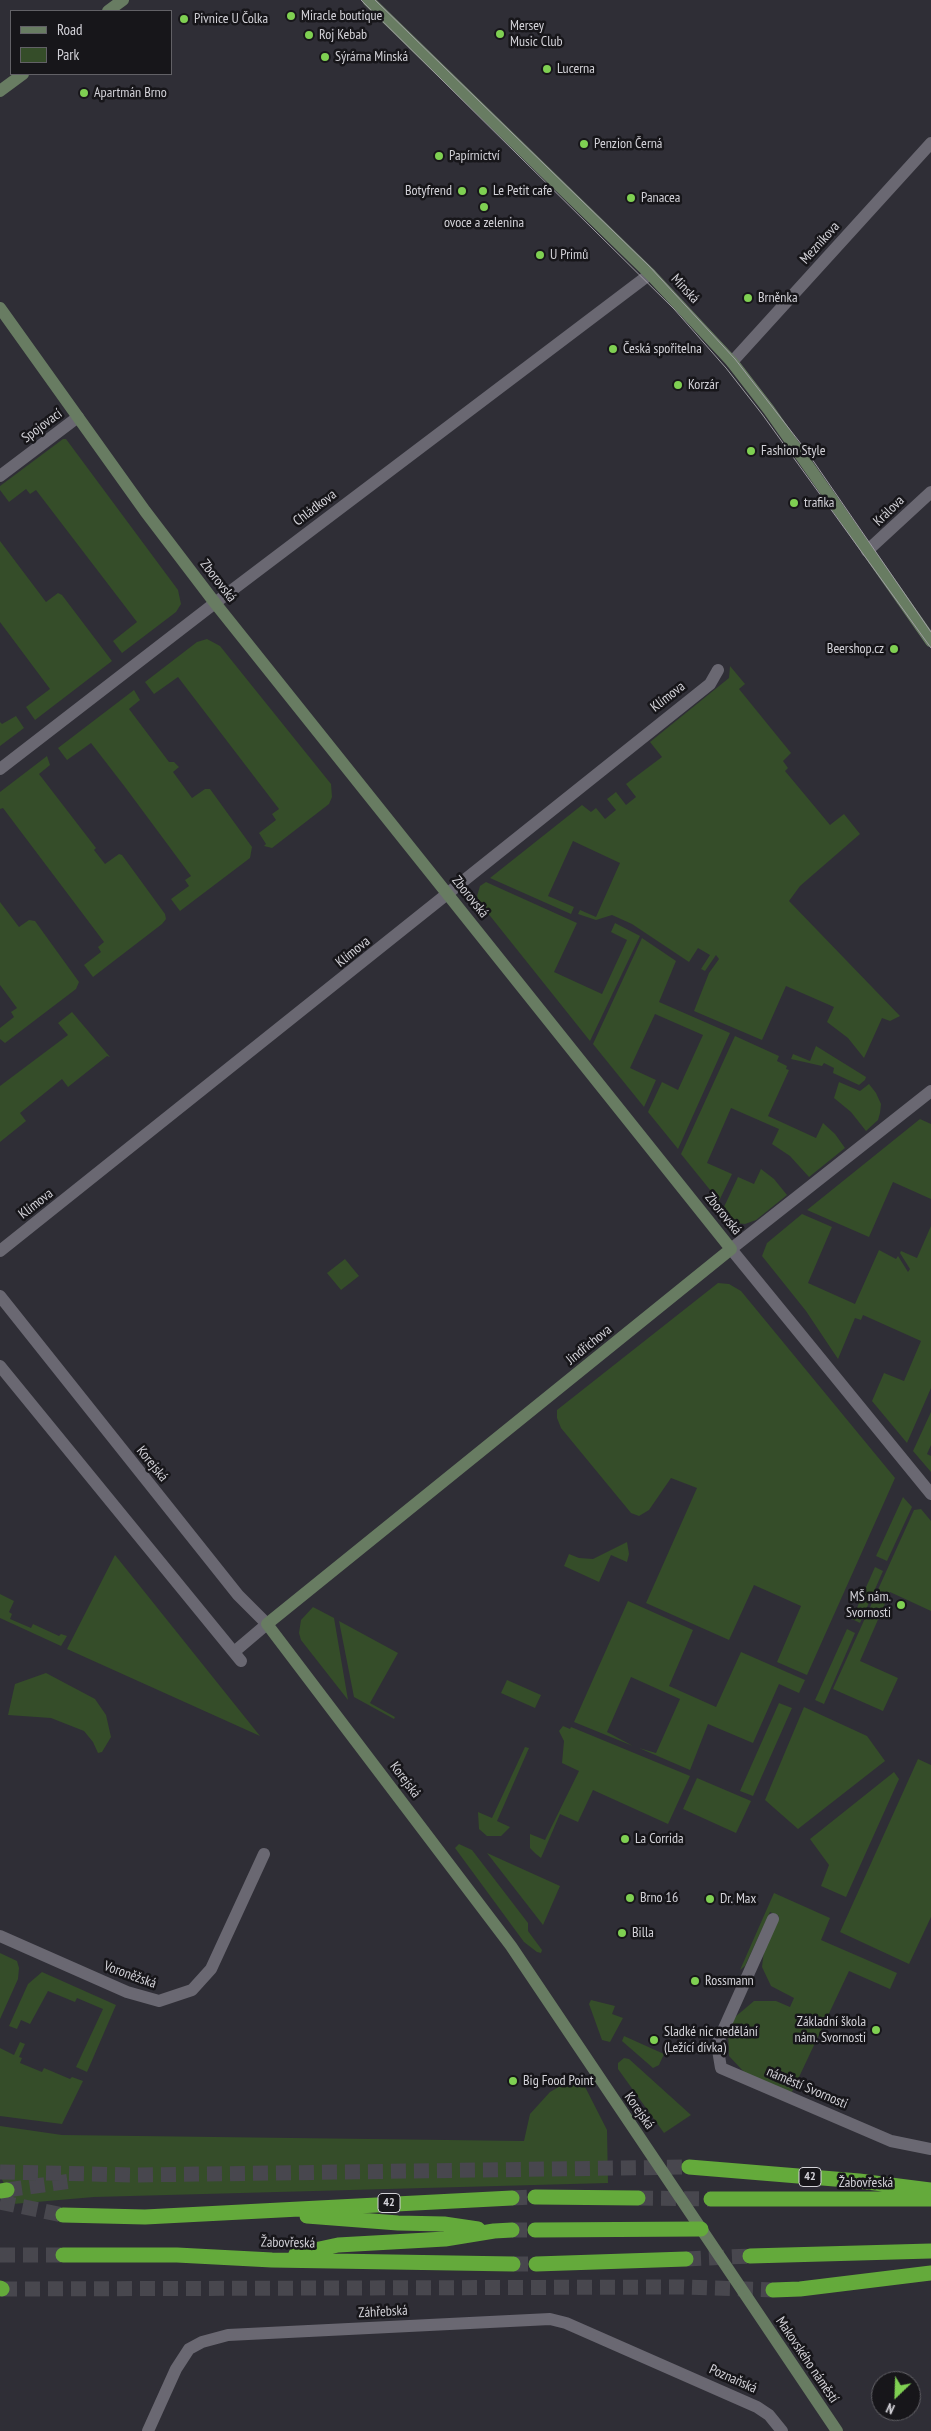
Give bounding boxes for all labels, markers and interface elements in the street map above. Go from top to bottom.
place label: Miracle boutique [301,8,382,24]
legend [10,10,172,75]
marker: Miracle boutique [285,10,297,22]
place label: Pivnice U Čolka [194,11,268,27]
marker: Pivnice U Čolka [178,13,190,25]
place label: Mersey Music Club [510,18,563,50]
text: Road [57,20,83,39]
place label: Roj Kebab [319,27,367,43]
marker: Mersey Music Club [494,28,506,40]
marker: Roj Kebab [303,29,315,41]
text: Park [57,45,79,64]
place label: Sýrárna Minská [335,49,408,65]
marker: Sýrárna Minská [319,51,331,63]
place label: Lucerna [557,61,595,77]
marker: Lucerna [541,63,553,75]
place label: Apartmán Brno [94,85,167,101]
marker: Apartmán Brno [78,87,90,99]
place label: Penzion Černá [594,136,662,152]
marker: Penzion Černá [578,138,590,150]
place label: Papírnictví [449,148,500,164]
marker: Papírnictví [433,150,445,162]
place label: Botyfrend [405,183,452,199]
place label: Le Petit cafe [493,183,552,199]
marker: Botyfrend [456,185,468,197]
marker: Le Petit cafe [477,185,489,197]
place label: Panacea [641,190,680,206]
marker: Panacea [625,192,637,204]
marker: ovoce a zelenina [478,201,490,213]
place label: ovoce a zelenina [444,215,524,231]
street label: Mezníkova [797,218,843,268]
place label: U Primů [550,247,588,263]
marker: U Primů [534,249,546,261]
street label: Minská [667,271,703,307]
place label: Brněnka [758,290,798,306]
marker: Brněnka [742,292,754,304]
place label: Česká spořitelna [623,341,702,357]
marker: Česká spořitelna [607,343,619,355]
place label: Korzár [688,377,719,393]
marker: Korzár [672,379,684,391]
street label: Spojovací [19,405,65,447]
place label: Fashion Style [761,443,826,459]
marker: Fashion Style [745,445,757,457]
street label: Chládkova [290,486,340,530]
street label: Králova [870,492,908,530]
place label: trafika [804,495,834,511]
marker: trafika [788,497,800,509]
street label: Zborovská [196,556,240,606]
place label: Beershop.cz [827,641,884,657]
marker: Beershop.cz [888,643,900,655]
street label: Klímova [647,678,689,716]
street label: Zborovská [448,873,492,921]
street label: Klímova [332,933,374,971]
street label: Klímova [15,1185,57,1223]
street label: Zborovská [701,1190,745,1238]
street label: Jindřichova [563,1322,615,1368]
street label: Korejská [133,1443,171,1485]
place label: MŠ nám. Svornosti [846,1589,891,1621]
marker: MŠ nám. Svornosti [895,1599,907,1611]
street label: Korejská [386,1759,424,1801]
place label: La Corrida [635,1831,684,1847]
marker: La Corrida [619,1833,631,1845]
place label: Brno 16 [640,1890,678,1906]
place label: Dr. Max [720,1891,756,1907]
marker: Brno 16 [624,1892,636,1904]
marker: Dr. Max [704,1893,716,1905]
place label: Billa [632,1925,654,1941]
marker: Billa [616,1927,628,1939]
street label: Voroněžská [102,1958,158,1992]
place label: Rossmann [705,1973,754,1989]
marker: Rossmann [689,1975,701,1987]
place label: Základní škola nám. Svornosti [795,2014,866,2046]
place label: Sladké nic nedělání (Ležící dívka) [664,2024,758,2056]
marker: Základní škola nám. Svornosti [870,2024,882,2036]
marker: Sladké nic nedělání (Ležící dívka) [648,2034,660,2046]
street label: náměstí Svornosti [764,2063,850,2113]
place label: Big Food Point [523,2073,594,2089]
marker: Big Food Point [507,2075,519,2087]
street label: Korejská [620,2089,658,2133]
road number: 42 [799,2168,821,2186]
street label: Žabovřeská [839,2175,893,2191]
road number: 42 [378,2194,400,2212]
street label: Žabovřeská [261,2234,315,2252]
street label: Záhřebská [358,2302,408,2322]
street label: Makovského náměstí [772,2314,842,2406]
street label: Poznaňská [707,2361,759,2397]
north arrow [871,2371,921,2421]
text: N [883,2399,897,2419]

